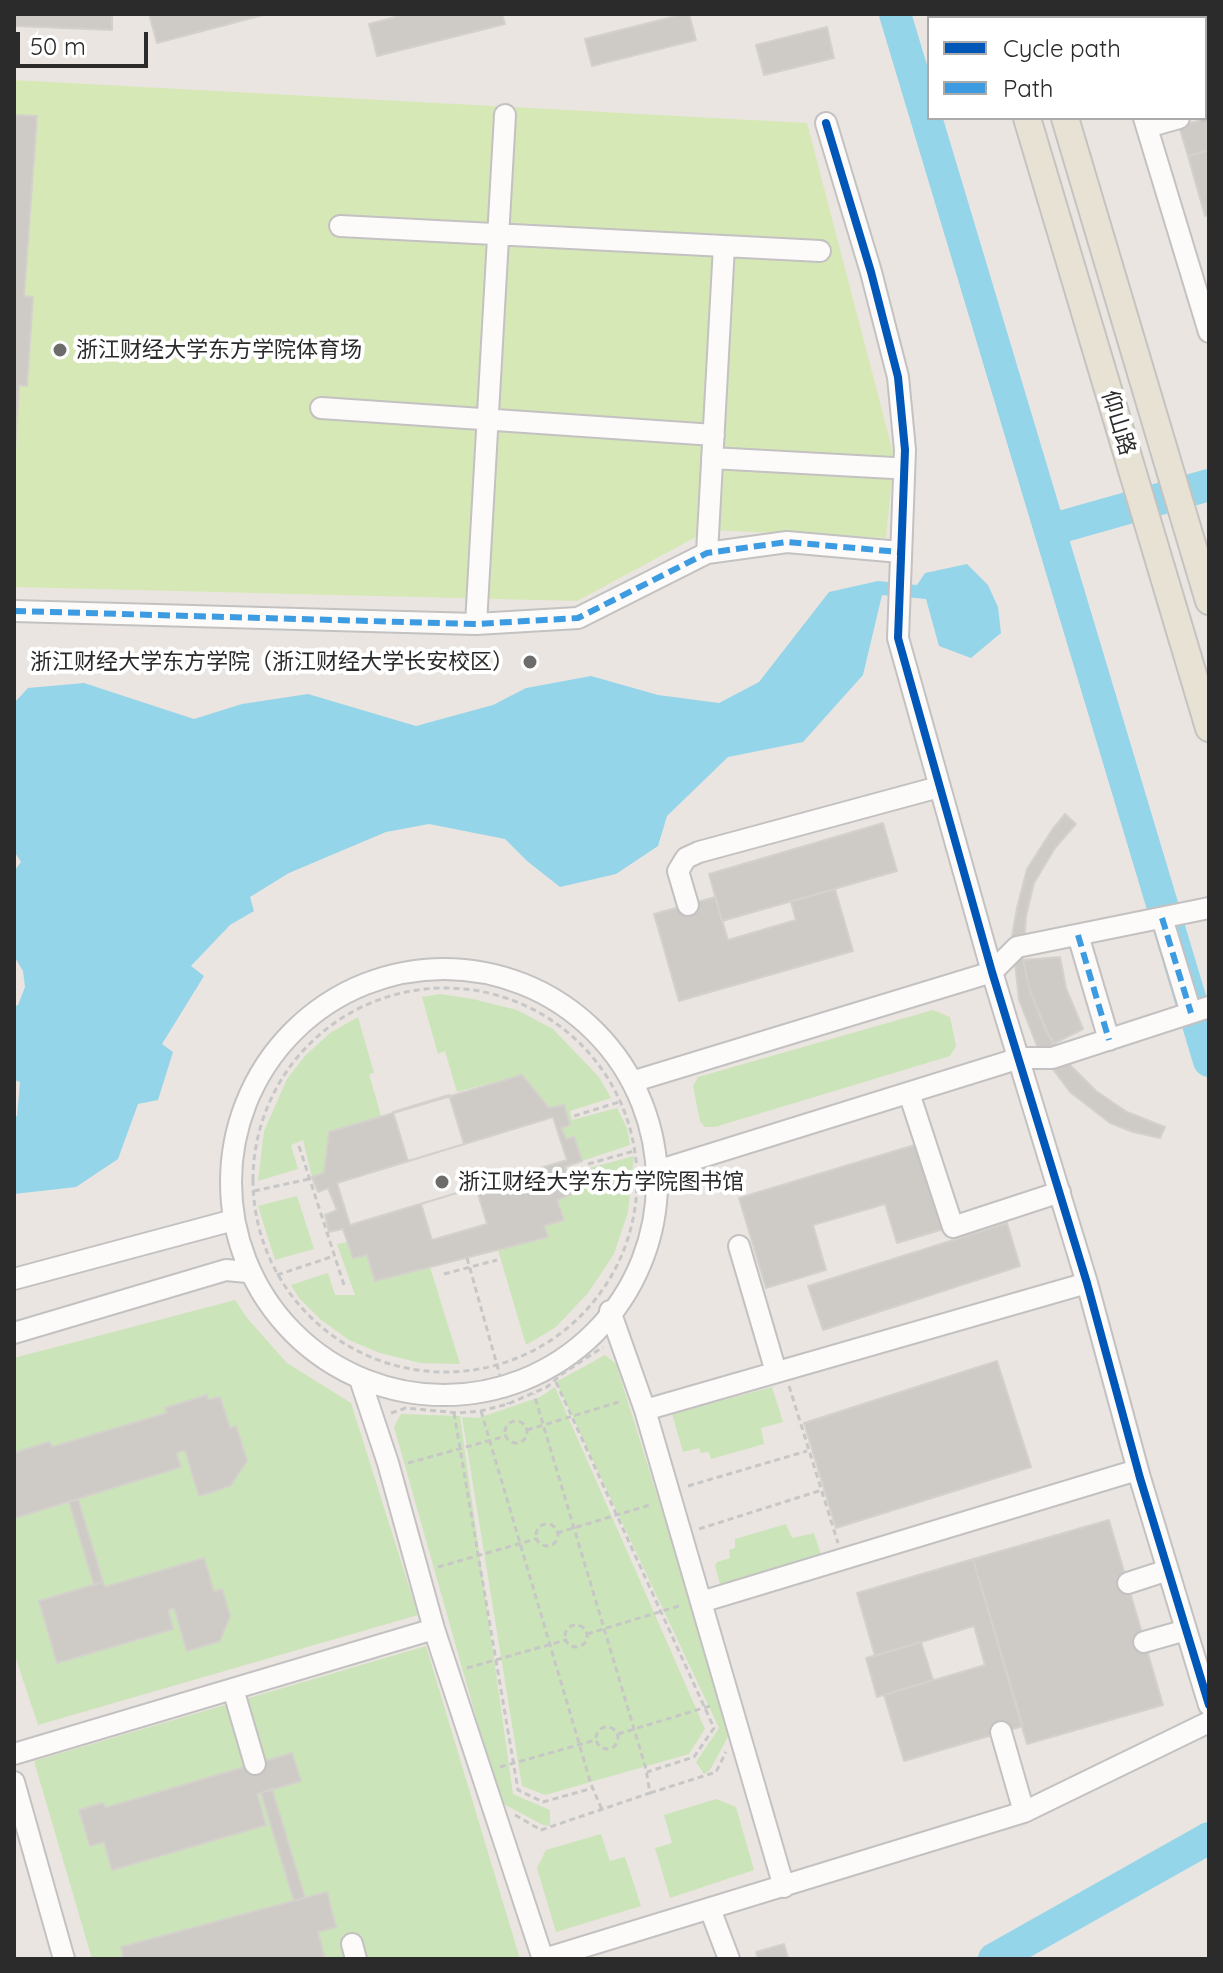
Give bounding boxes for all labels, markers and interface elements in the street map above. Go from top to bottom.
scale bar [20,16,152,66]
legend [927,16,1207,120]
text: 50 m [30,31,86,61]
text: Cycle path [1003,33,1121,63]
text: Path [1003,73,1054,103]
place label: 浙江财经大学东方学院体育场 [76,337,362,363]
marker: 浙江财经大学东方学院体育场 [51,341,69,359]
street label: 仰山路 [1096,388,1140,458]
place label: 浙江财经大学东方学院（浙江财经大学长安校区） [30,649,514,675]
marker: 浙江财经大学东方学院（浙江财经大学长安校区） [521,653,539,671]
place label: 浙江财经大学东方学院图书馆 [458,1169,744,1195]
marker: 浙江财经大学东方学院图书馆 [433,1173,451,1191]

